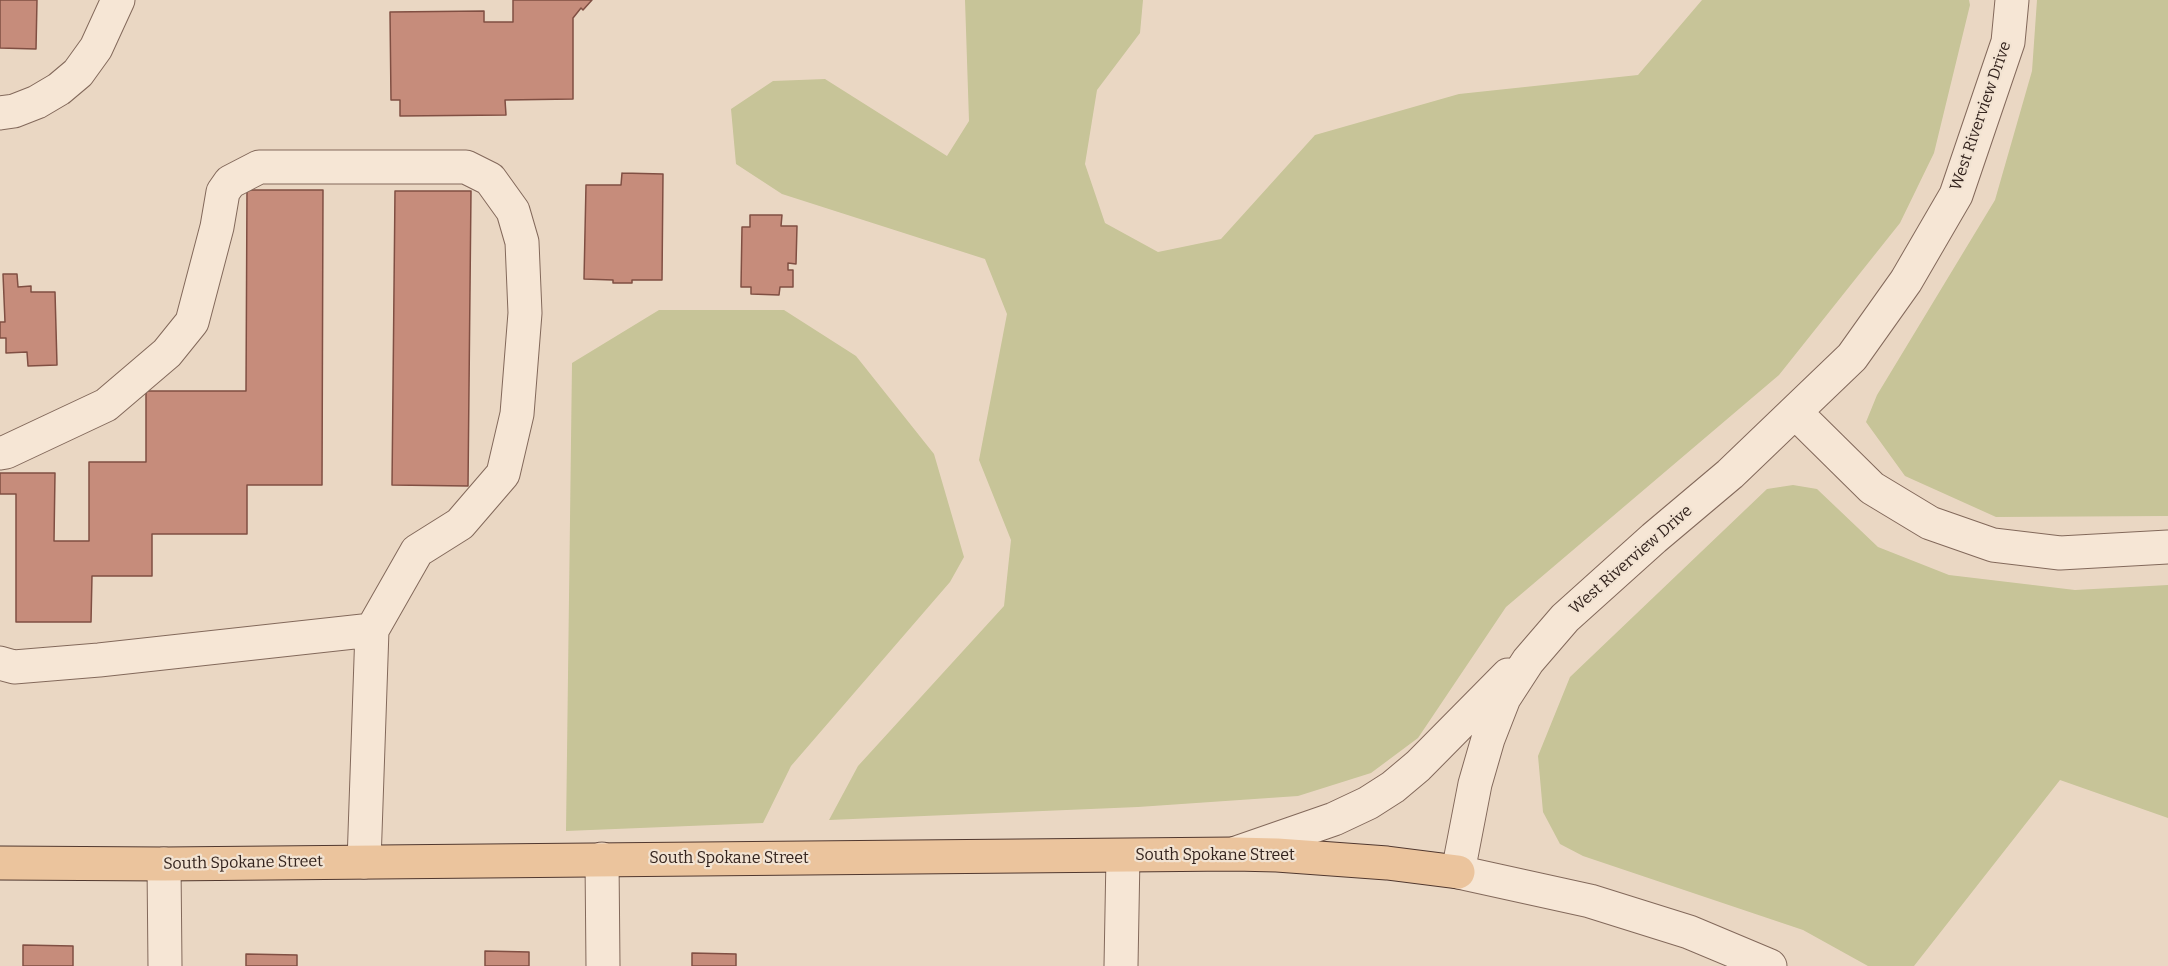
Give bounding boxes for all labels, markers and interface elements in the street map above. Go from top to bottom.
street label: West Riverview Drive [1946,39,2016,193]
street label: West Riverview Drive [1566,501,1696,619]
street label: South Spokane Street [1135,846,1295,866]
street label: South Spokane Street [649,849,809,869]
street label: South Spokane Street [163,852,323,874]

